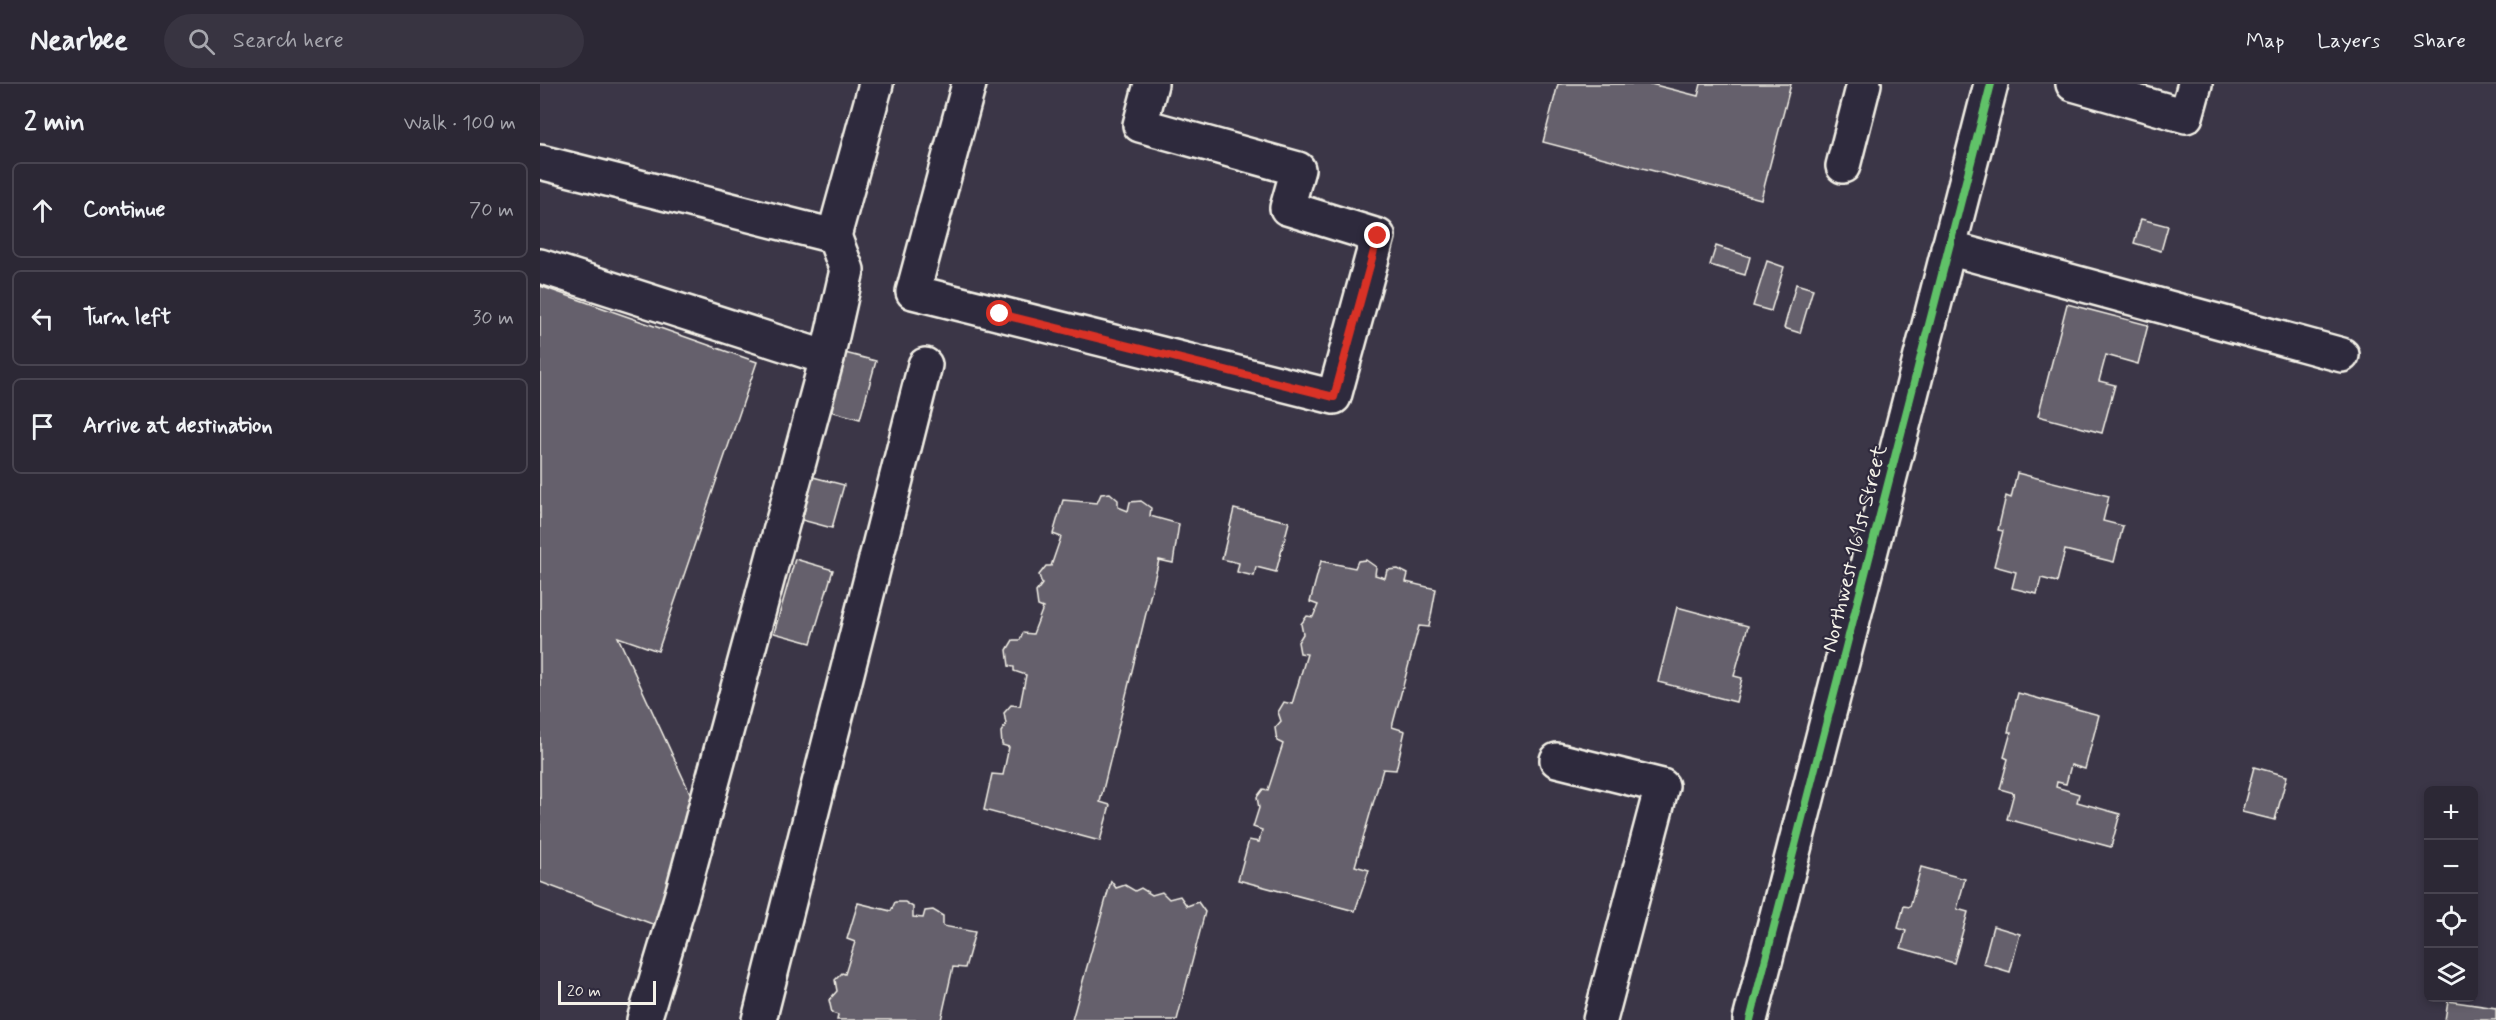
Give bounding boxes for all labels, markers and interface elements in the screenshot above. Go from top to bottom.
search box [164,14,584,68]
text: Nearbee [30,23,128,60]
icon: search [185,25,218,58]
text: Search here [233,27,344,55]
text: Map [2246,27,2284,55]
text: Layers [2317,27,2380,55]
text: Share [2413,27,2466,55]
text: 2 min [24,106,85,140]
text: Walk · 100 m [404,110,516,137]
icon: ahead [26,194,59,227]
text: Continue [83,196,165,224]
text: 70 m [469,197,514,224]
route end [1364,222,1390,248]
route start [986,300,1012,326]
icon: left [26,302,59,335]
text: Turn left [83,304,171,332]
text: 30 m [472,305,514,332]
icon: arrive [26,410,59,443]
text: Arrive at destination [83,412,273,440]
street label: Northwest 161st Street [1816,442,1894,655]
map controls [2424,786,2478,1002]
button: + [2424,786,2478,840]
button: − [2424,840,2478,894]
button: locate [2424,894,2478,948]
button: layers [2424,948,2478,1002]
scale bar [558,978,656,1006]
text: 20 m [567,981,601,1002]

